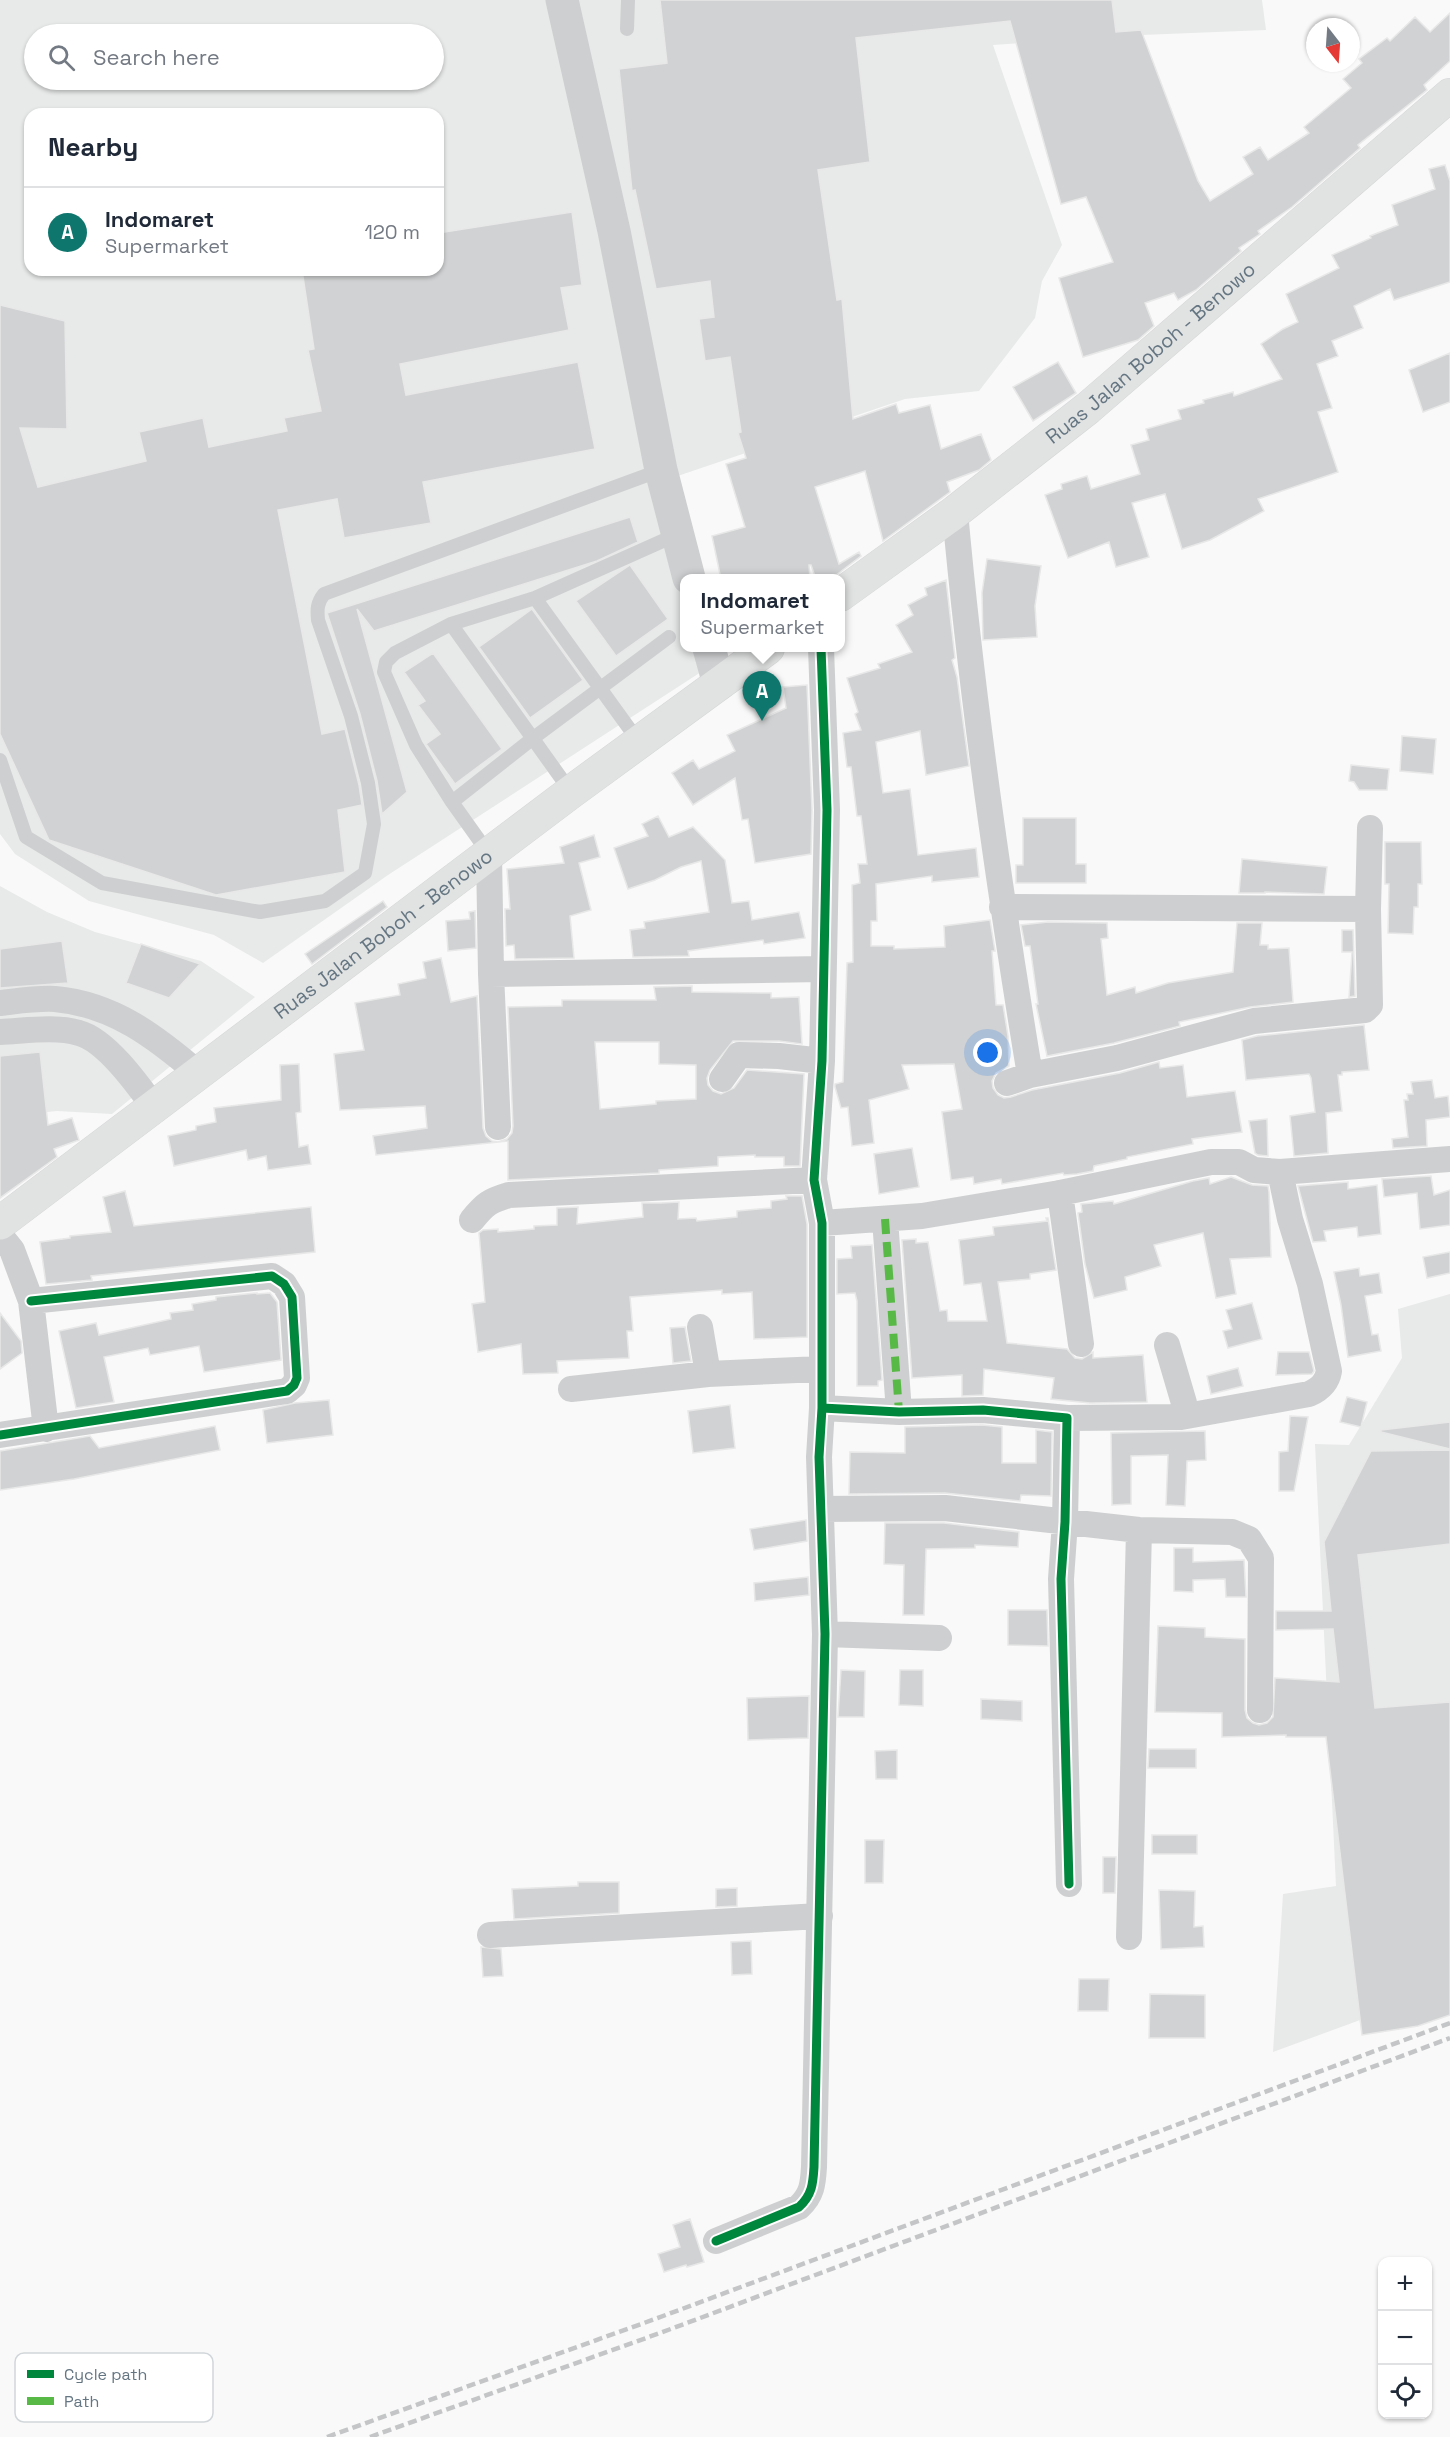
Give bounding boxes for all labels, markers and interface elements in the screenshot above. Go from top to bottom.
north arrow [1306,18,1360,72]
search box [24,24,444,90]
icon: search [45,41,78,74]
text: Search here [93,43,220,71]
text: Nearby [48,130,138,164]
text: Indomaret [105,205,214,233]
text: A [61,219,74,245]
text: 120 m [364,219,420,245]
text: Supermarket [105,233,229,259]
street label: Ruas Jalan Boboh - Benowo [1040,256,1261,449]
popup [680,574,845,652]
text: Indomaret [701,586,810,614]
text: Supermarket [701,614,824,640]
pin: A [742,672,782,721]
street label: Ruas Jalan Boboh - Benowo [268,843,498,1025]
your location [973,1038,1002,1067]
map controls [1378,2257,1432,2419]
button: + [1378,2257,1432,2311]
button: − [1378,2311,1432,2365]
legend [15,2353,213,2422]
text: Cycle path [64,2364,147,2385]
button: locate [1378,2365,1432,2419]
text: Path [64,2391,99,2412]

